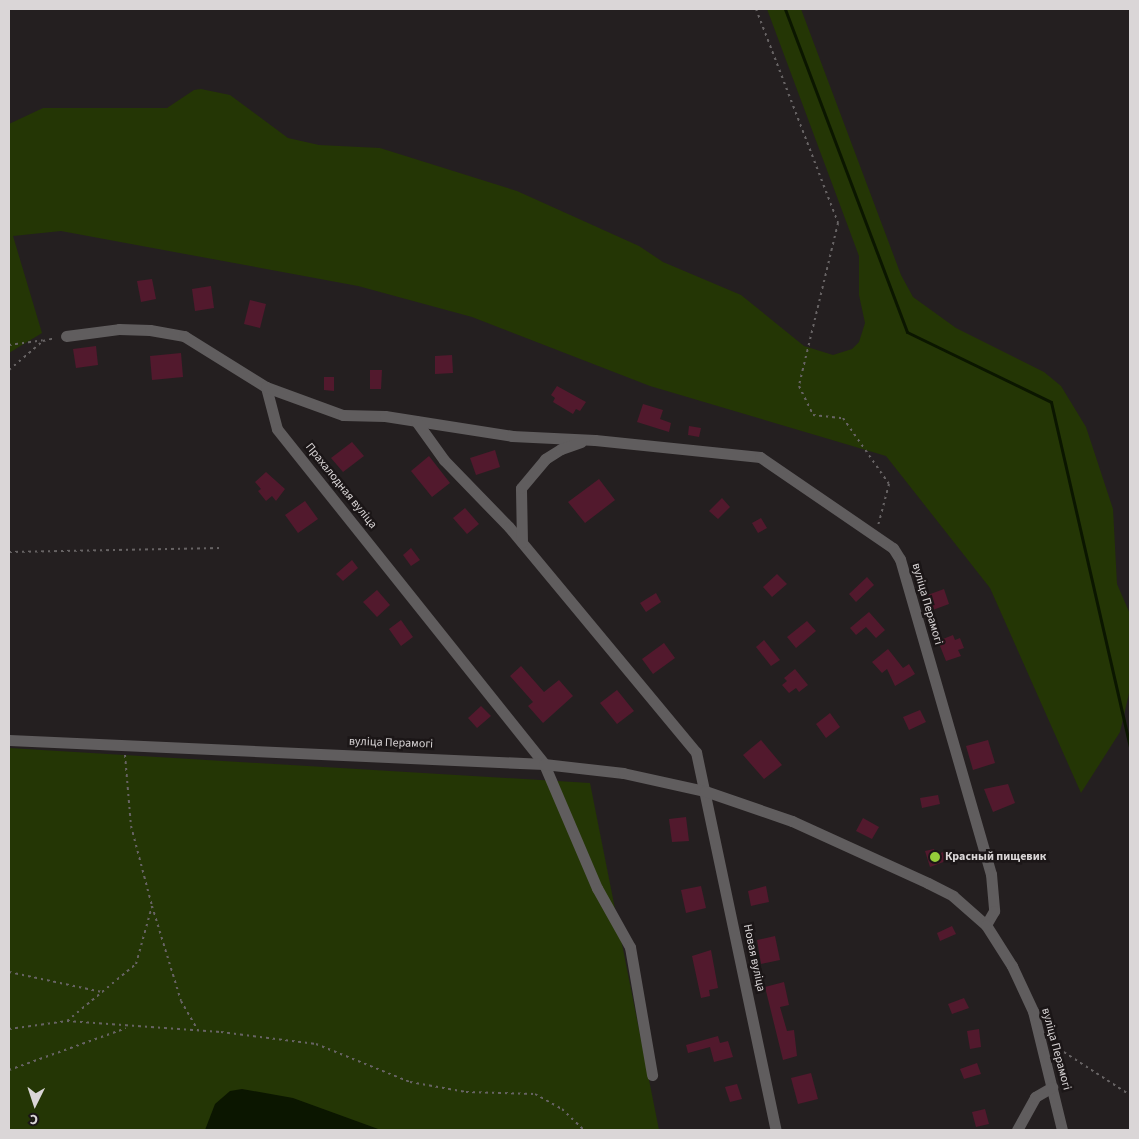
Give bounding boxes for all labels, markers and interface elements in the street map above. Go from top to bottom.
street label: Прахалодная вуліца [302,440,380,532]
street label: вуліца Перамогі [908,561,946,647]
street label: вуліца Перамогі [349,734,433,752]
place label: Красный пищевик [945,850,1046,864]
marker: Красный пищевик [929,851,941,863]
street label: Новая вуліца [740,923,768,993]
street label: вуліца Перамогі [1038,1006,1074,1092]
north arrow [10,1079,60,1129]
text: С [29,1109,39,1129]

